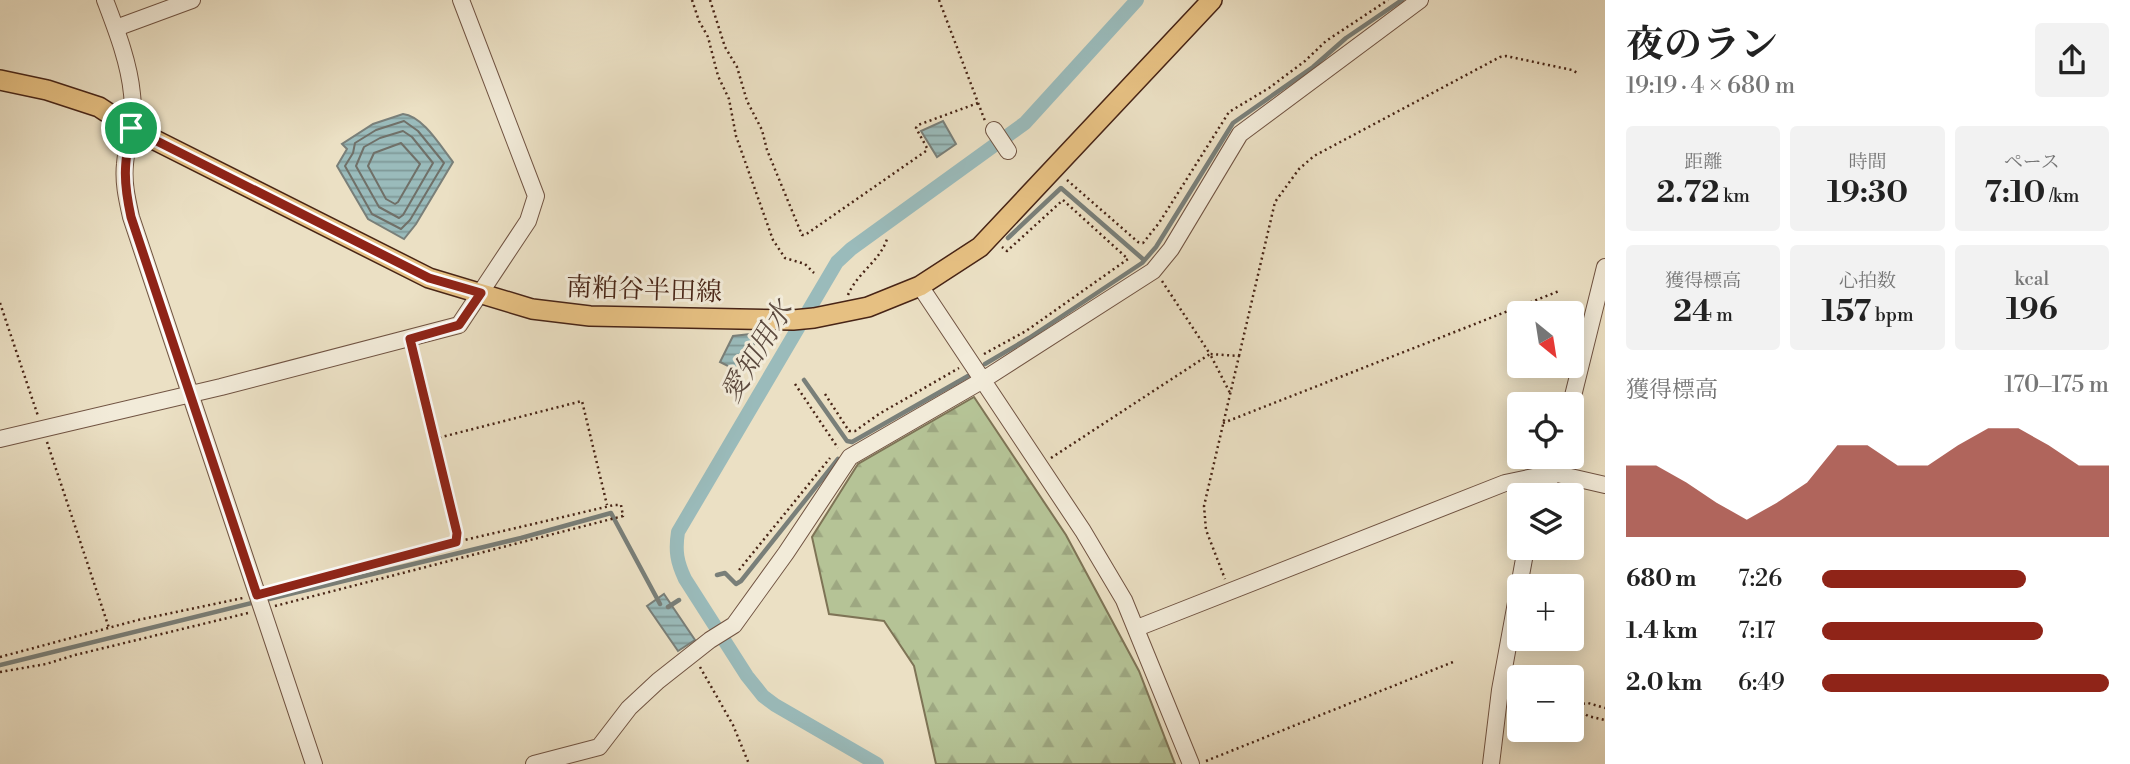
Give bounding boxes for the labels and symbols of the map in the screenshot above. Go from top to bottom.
pin [101,98,161,158]
street label: 南粕谷半田線 [565,271,722,309]
water label: 愛知用水 [713,292,803,409]
north arrow [1507,301,1584,378]

